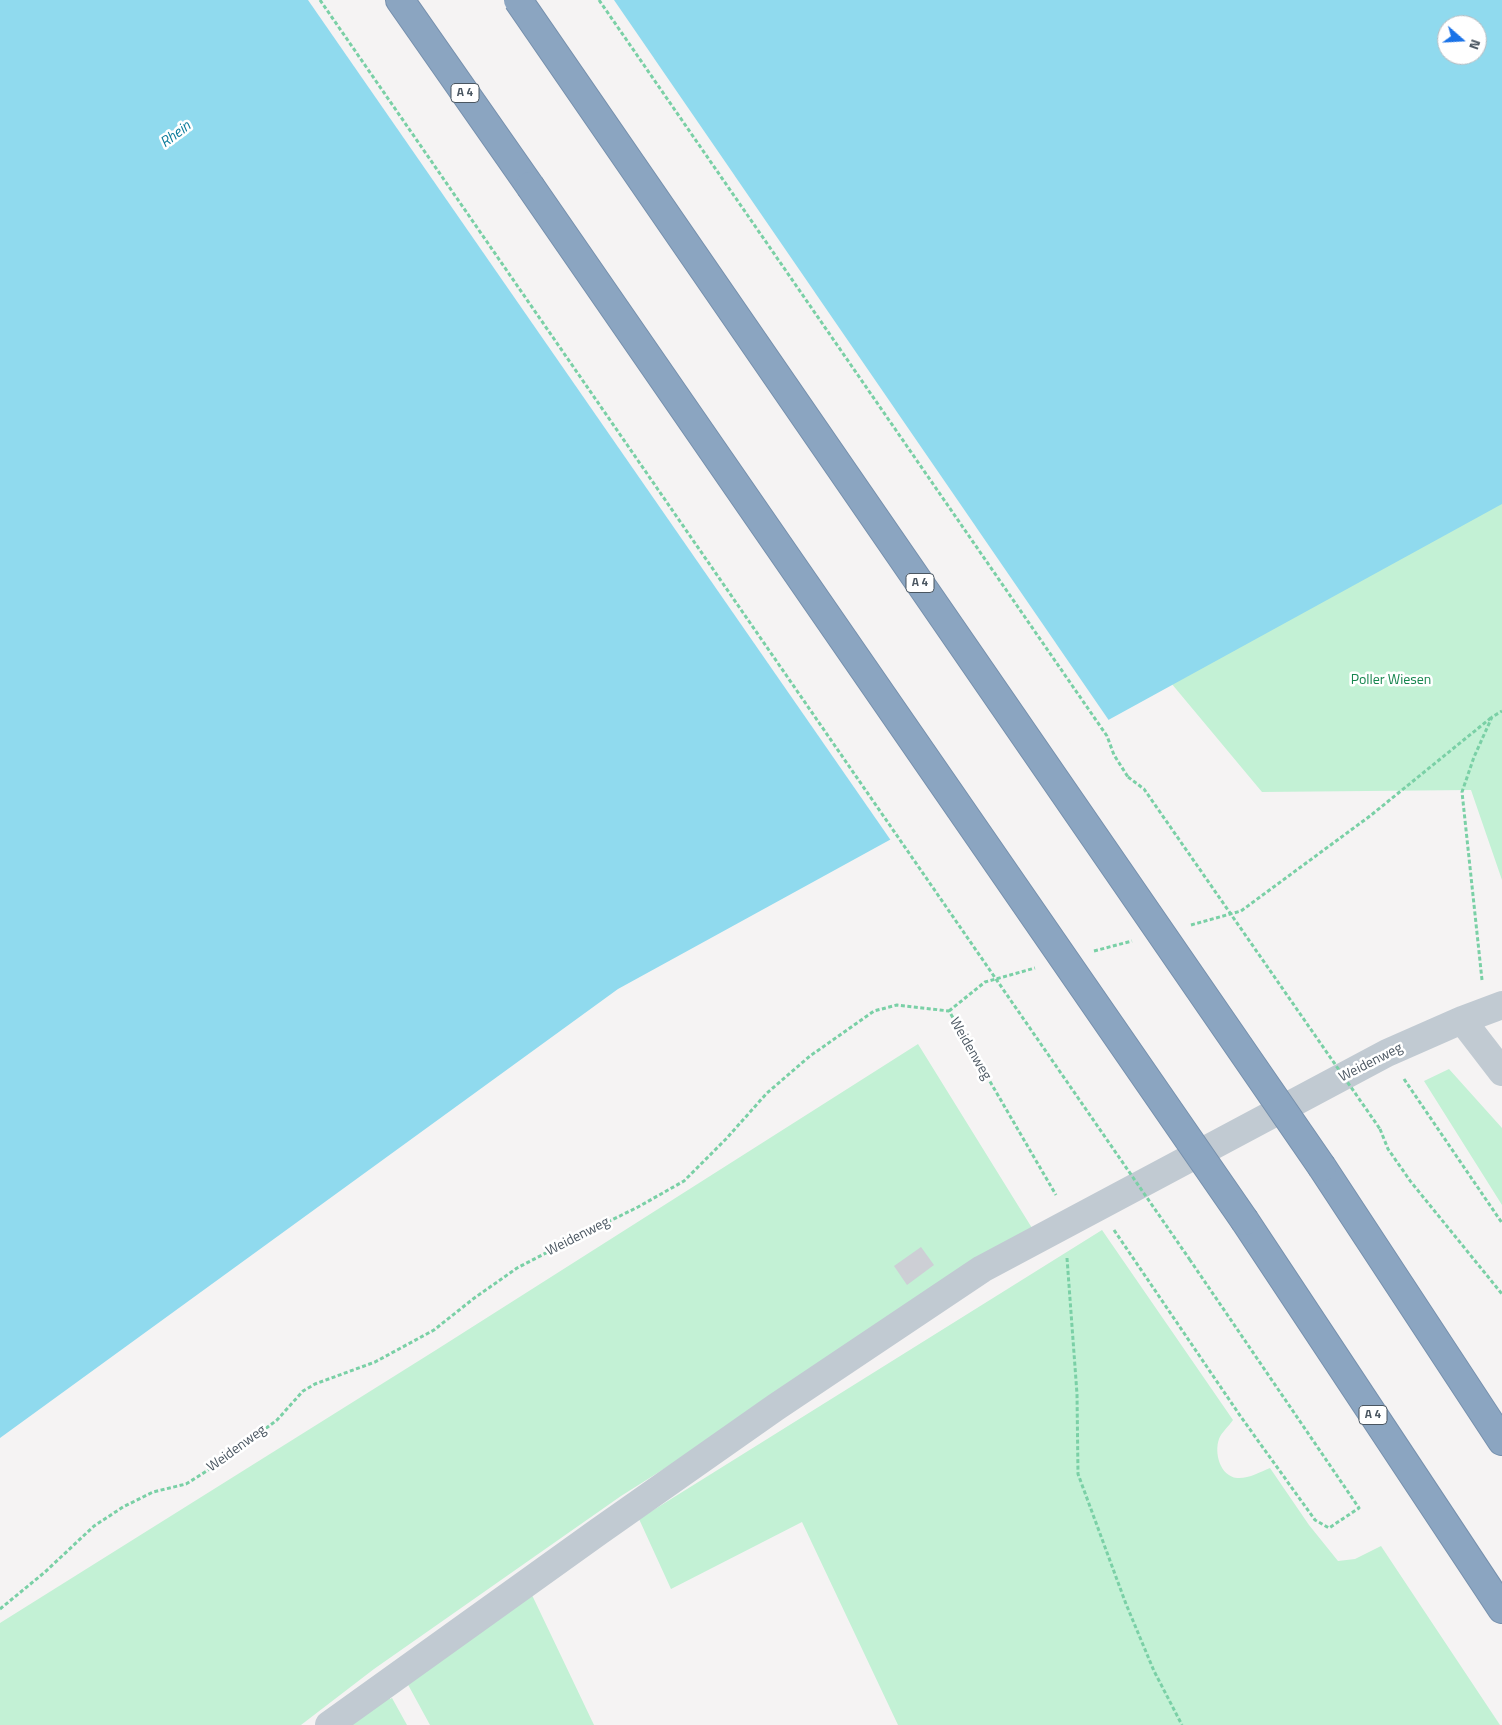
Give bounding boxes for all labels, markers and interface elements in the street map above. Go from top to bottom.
north arrow [1437,15,1487,65]
text: N [1464,37,1487,53]
road number: A 4 [451,84,479,102]
water label: Rhein [157,118,195,152]
road number: A 4 [906,574,934,592]
park label: Poller Wiesen [1351,673,1431,689]
street label: Weidenweg [945,1015,995,1083]
street label: Weidenweg [1336,1040,1406,1086]
street label: Weidenweg [543,1214,613,1260]
road number: A 4 [1359,1406,1387,1424]
street label: Weidenweg [204,1422,270,1476]

